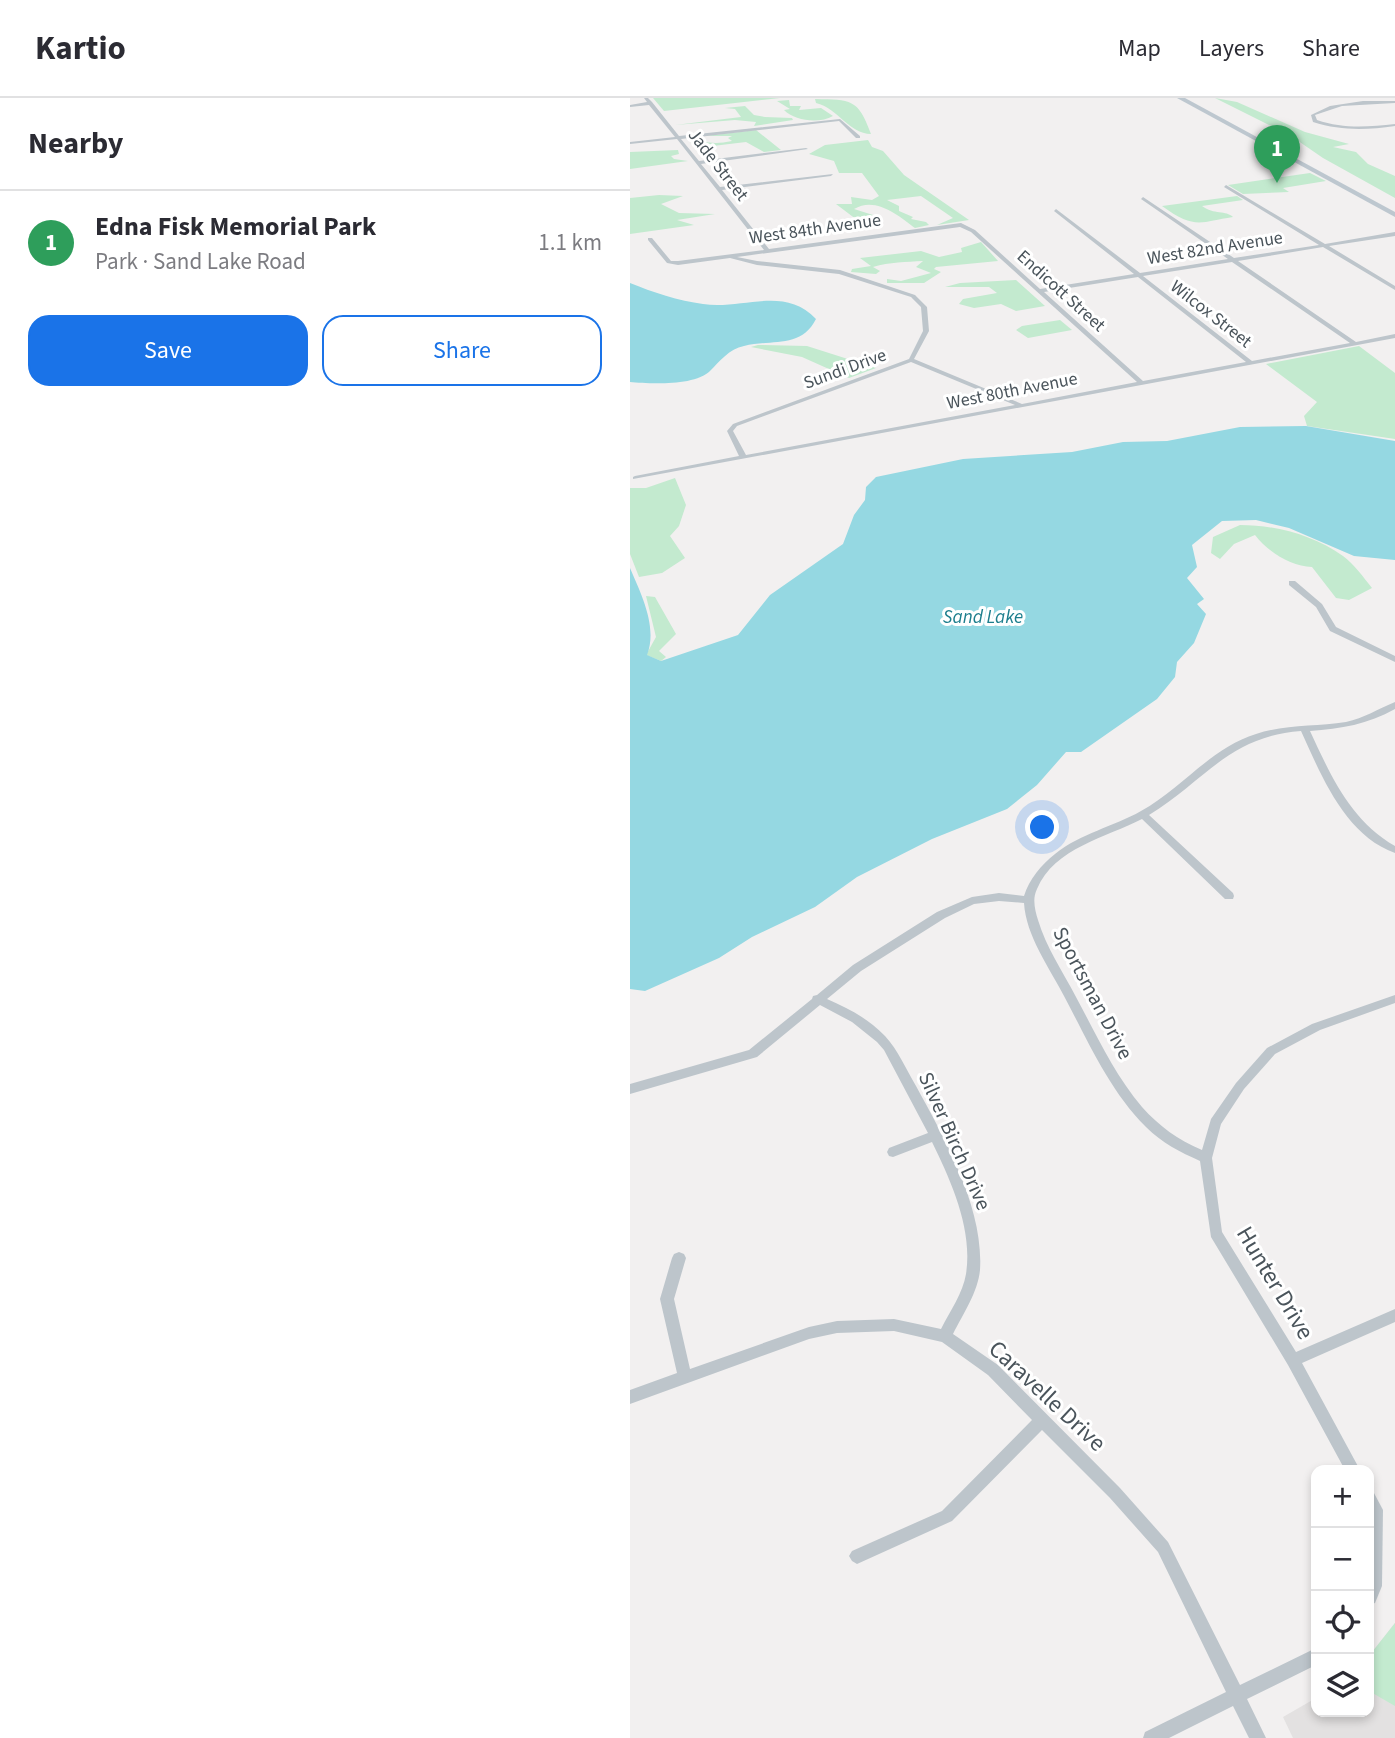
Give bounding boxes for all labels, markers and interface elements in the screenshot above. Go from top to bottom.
text: Kartio [35,25,126,72]
text: Map [1118,31,1161,66]
text: Layers [1199,31,1264,66]
text: Share [1302,31,1360,66]
text: Nearby [28,122,123,165]
street label: Jade Street [682,124,754,206]
pin: 1 [1254,125,1300,183]
street label: West 84th Avenue [748,207,883,251]
text: Edna Fisk Memorial Park [95,208,376,245]
street label: West 82nd Avenue [1146,225,1285,271]
text: 1 [45,226,57,259]
text: 1.1 km [538,226,602,259]
street label: Endicott Street [1011,244,1111,338]
text: Park · Sand Lake Road [95,245,306,278]
street label: Wilcox Street [1165,274,1257,354]
button: Save [28,315,308,386]
button: Share [322,315,602,386]
street label: Sundi Drive [800,342,890,396]
street label: West 80th Avenue [944,366,1080,416]
water label: Sand Lake [943,604,1023,631]
your location [1025,810,1059,844]
street label: Sportsman Drive [1045,921,1141,1065]
street label: Silver Birch Drive [911,1067,999,1215]
street label: Hunter Drive [1227,1220,1323,1346]
street label: Caravelle Drive [980,1332,1114,1460]
map controls [1311,1465,1374,1717]
button: + [1311,1465,1374,1528]
button: − [1311,1528,1374,1591]
button: locate [1311,1591,1374,1654]
button: layers [1311,1654,1374,1717]

